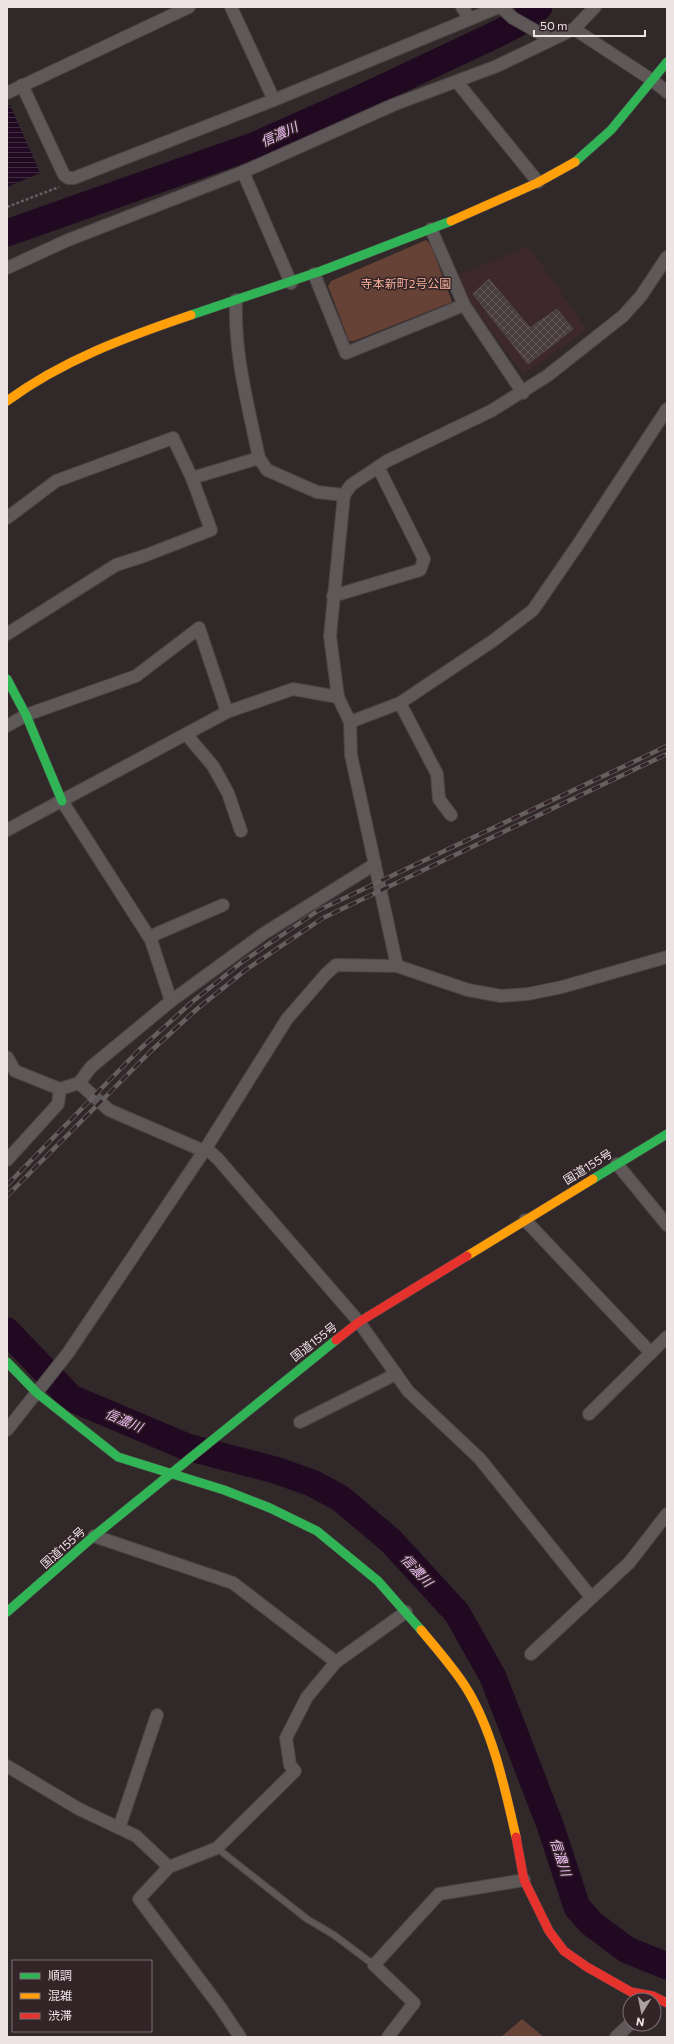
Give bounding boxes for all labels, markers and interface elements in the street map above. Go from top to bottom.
scale bar [534,12,645,38]
text: 50 m [540,18,568,32]
water label: 信濃川 [258,118,302,149]
park label: 寺本新町2号公園 [361,276,451,290]
street label: 国道155号 [560,1146,614,1187]
street label: 国道155号 [287,1319,339,1364]
water label: 信濃川 [103,1405,147,1436]
street label: 国道155号 [37,1524,87,1571]
water label: 信濃川 [398,1550,438,1591]
water label: 信濃川 [547,1836,575,1880]
legend [12,1960,152,2032]
text: 順調 [48,1968,72,1982]
text: 混雑 [48,1988,72,2002]
north arrow [622,1992,662,2032]
text: 渋滞 [48,2008,72,2022]
text: N [635,2015,645,2029]

